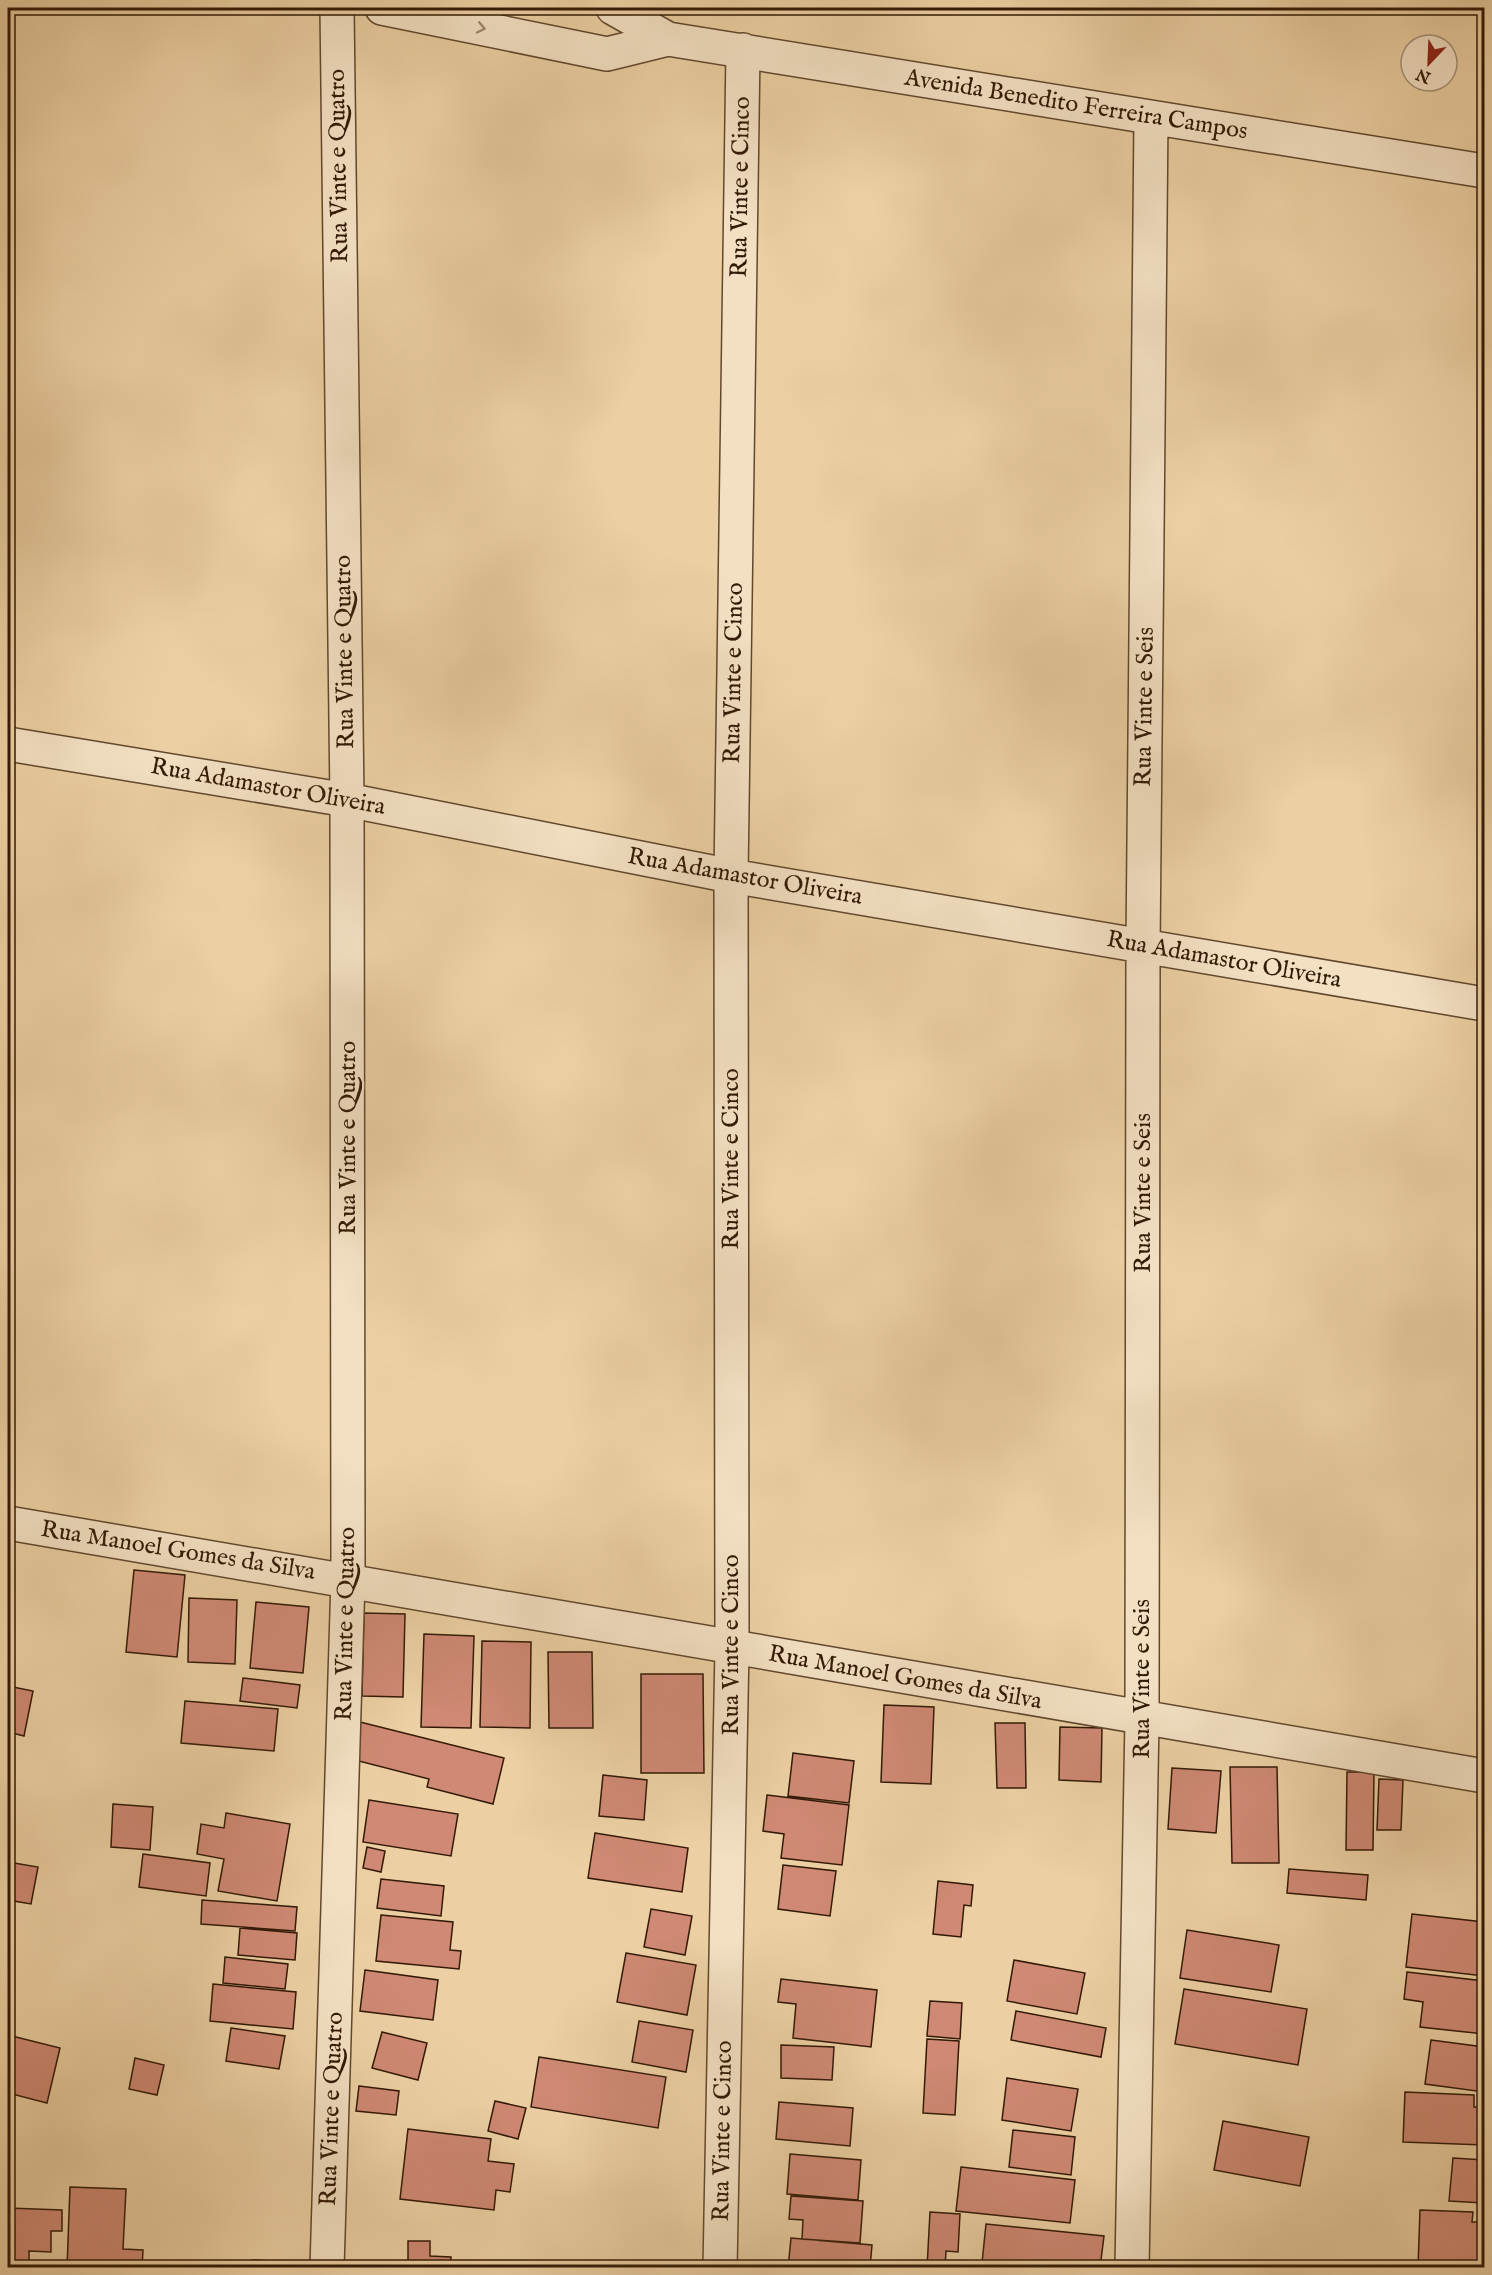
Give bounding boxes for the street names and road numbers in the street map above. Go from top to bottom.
street label: Avenida Benedito Ferreira Campos [901,62,1250,147]
street label: Rua Vinte e Quatro [322,69,356,263]
street label: Rua Vinte e Cinco [724,96,758,278]
street label: Rua Vinte e Quatro [328,555,362,749]
street label: Rua Vinte e Cinco [717,582,751,764]
street label: Rua Vinte e Seis [1128,627,1162,787]
street label: Rua Adamastor Oliveira [148,751,388,823]
street label: Rua Adamastor Oliveira [625,841,865,913]
street label: Rua Adamastor Oliveira [1104,924,1344,996]
street label: Rua Vinte e Quatro [333,1041,364,1235]
street label: Rua Vinte e Cinco [716,1068,747,1250]
street label: Rua Vinte e Seis [1128,1113,1159,1273]
street label: Rua Manoel Gomes da Silva [39,1514,318,1588]
street label: Rua Vinte e Quatro [329,1527,363,1721]
street label: Rua Vinte e Cinco [716,1554,747,1736]
street label: Rua Vinte e Seis [1127,1599,1158,1759]
street label: Rua Manoel Gomes da Silva [766,1639,1045,1717]
street label: Rua Vinte e Quatro [313,2011,351,2207]
street label: Rua Vinte e Cinco [706,2040,740,2222]

